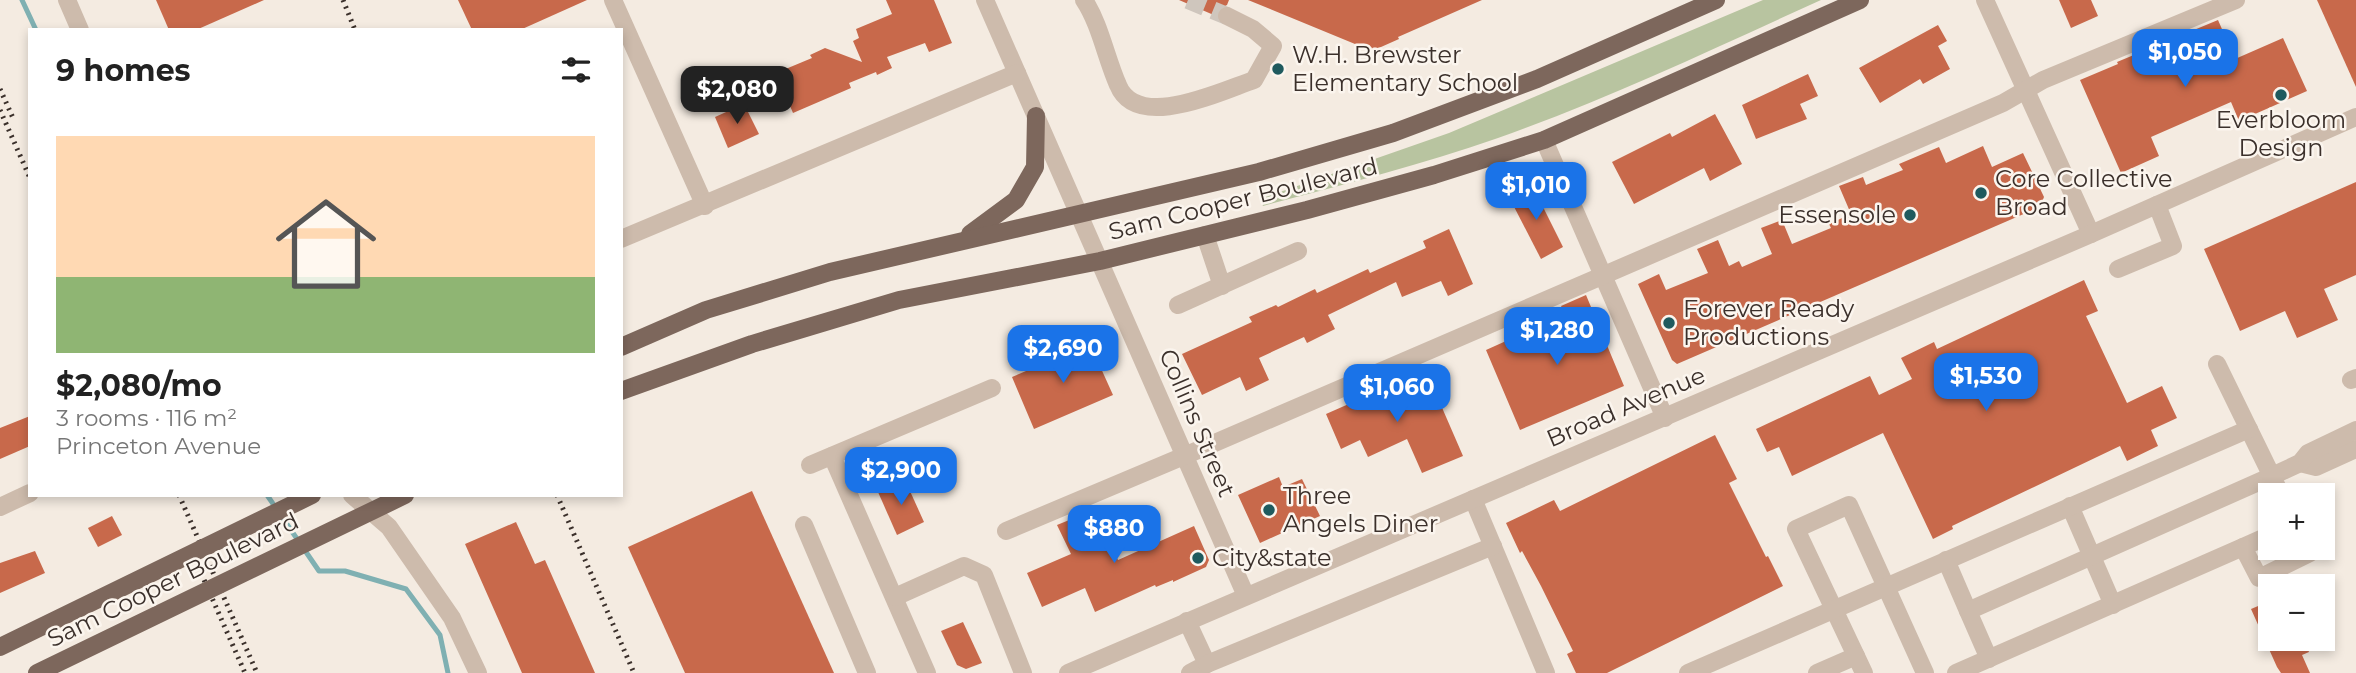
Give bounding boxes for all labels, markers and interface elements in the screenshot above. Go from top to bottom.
pin: $1,050 [2128,29,2242,89]
text: $1,050 [2148,38,2222,66]
place label: W.H. Brewster Elementary School [1292,40,1518,97]
icon: filters [557,51,595,89]
text: 9 homes [56,52,191,89]
marker: W.H. Brewster Elementary School [1270,61,1286,77]
pin: $2,080 [680,66,794,126]
text: $2,080 [697,75,777,103]
marker: Everbloom Design [2273,87,2289,103]
place label: Everbloom Design [2216,105,2346,162]
street label: Sam Cooper Boulevard [1105,151,1380,246]
pin: $1,010 [1479,162,1593,222]
place label: Core Collective Broad [1995,164,2173,221]
text: $1,010 [1501,171,1571,199]
icon: home [263,181,389,307]
marker: Core Collective Broad [1973,185,1989,201]
place label: Essensole [1778,200,1896,229]
marker: Essensole [1902,207,1918,223]
place label: Forever Ready Productions [1683,294,1854,351]
pin: $1,280 [1500,308,1614,367]
marker: Forever Ready Productions [1661,315,1677,331]
text: $1,280 [1520,316,1594,344]
pin: $2,690 [1006,326,1120,385]
text: $2,690 [1023,334,1103,362]
street label: Collins Street [1153,345,1242,501]
pin: $1,530 [1929,354,2043,413]
street label: Broad Avenue [1542,360,1710,453]
text: $1,530 [1950,362,2022,390]
pin: $1,060 [1340,364,1454,424]
text: $2,080/mo [56,367,222,404]
text: $1,060 [1359,373,1435,401]
text: 3 rooms · 116 m² [56,404,237,432]
text: Princeton Avenue [56,432,261,460]
pin: $2,900 [844,448,958,507]
text: $2,900 [861,456,941,484]
place label: Three Angels Diner [1283,481,1438,538]
map controls [2258,483,2335,651]
button: + [2258,483,2335,560]
marker: Three Angels Diner [1261,502,1277,518]
pin: $880 [1073,505,1155,565]
street label: Sam Cooper Boulevard [42,506,303,653]
text: $880 [1084,514,1144,542]
place label: City&state [1212,543,1332,572]
marker: City&state [1190,550,1206,566]
button: − [2258,574,2335,651]

